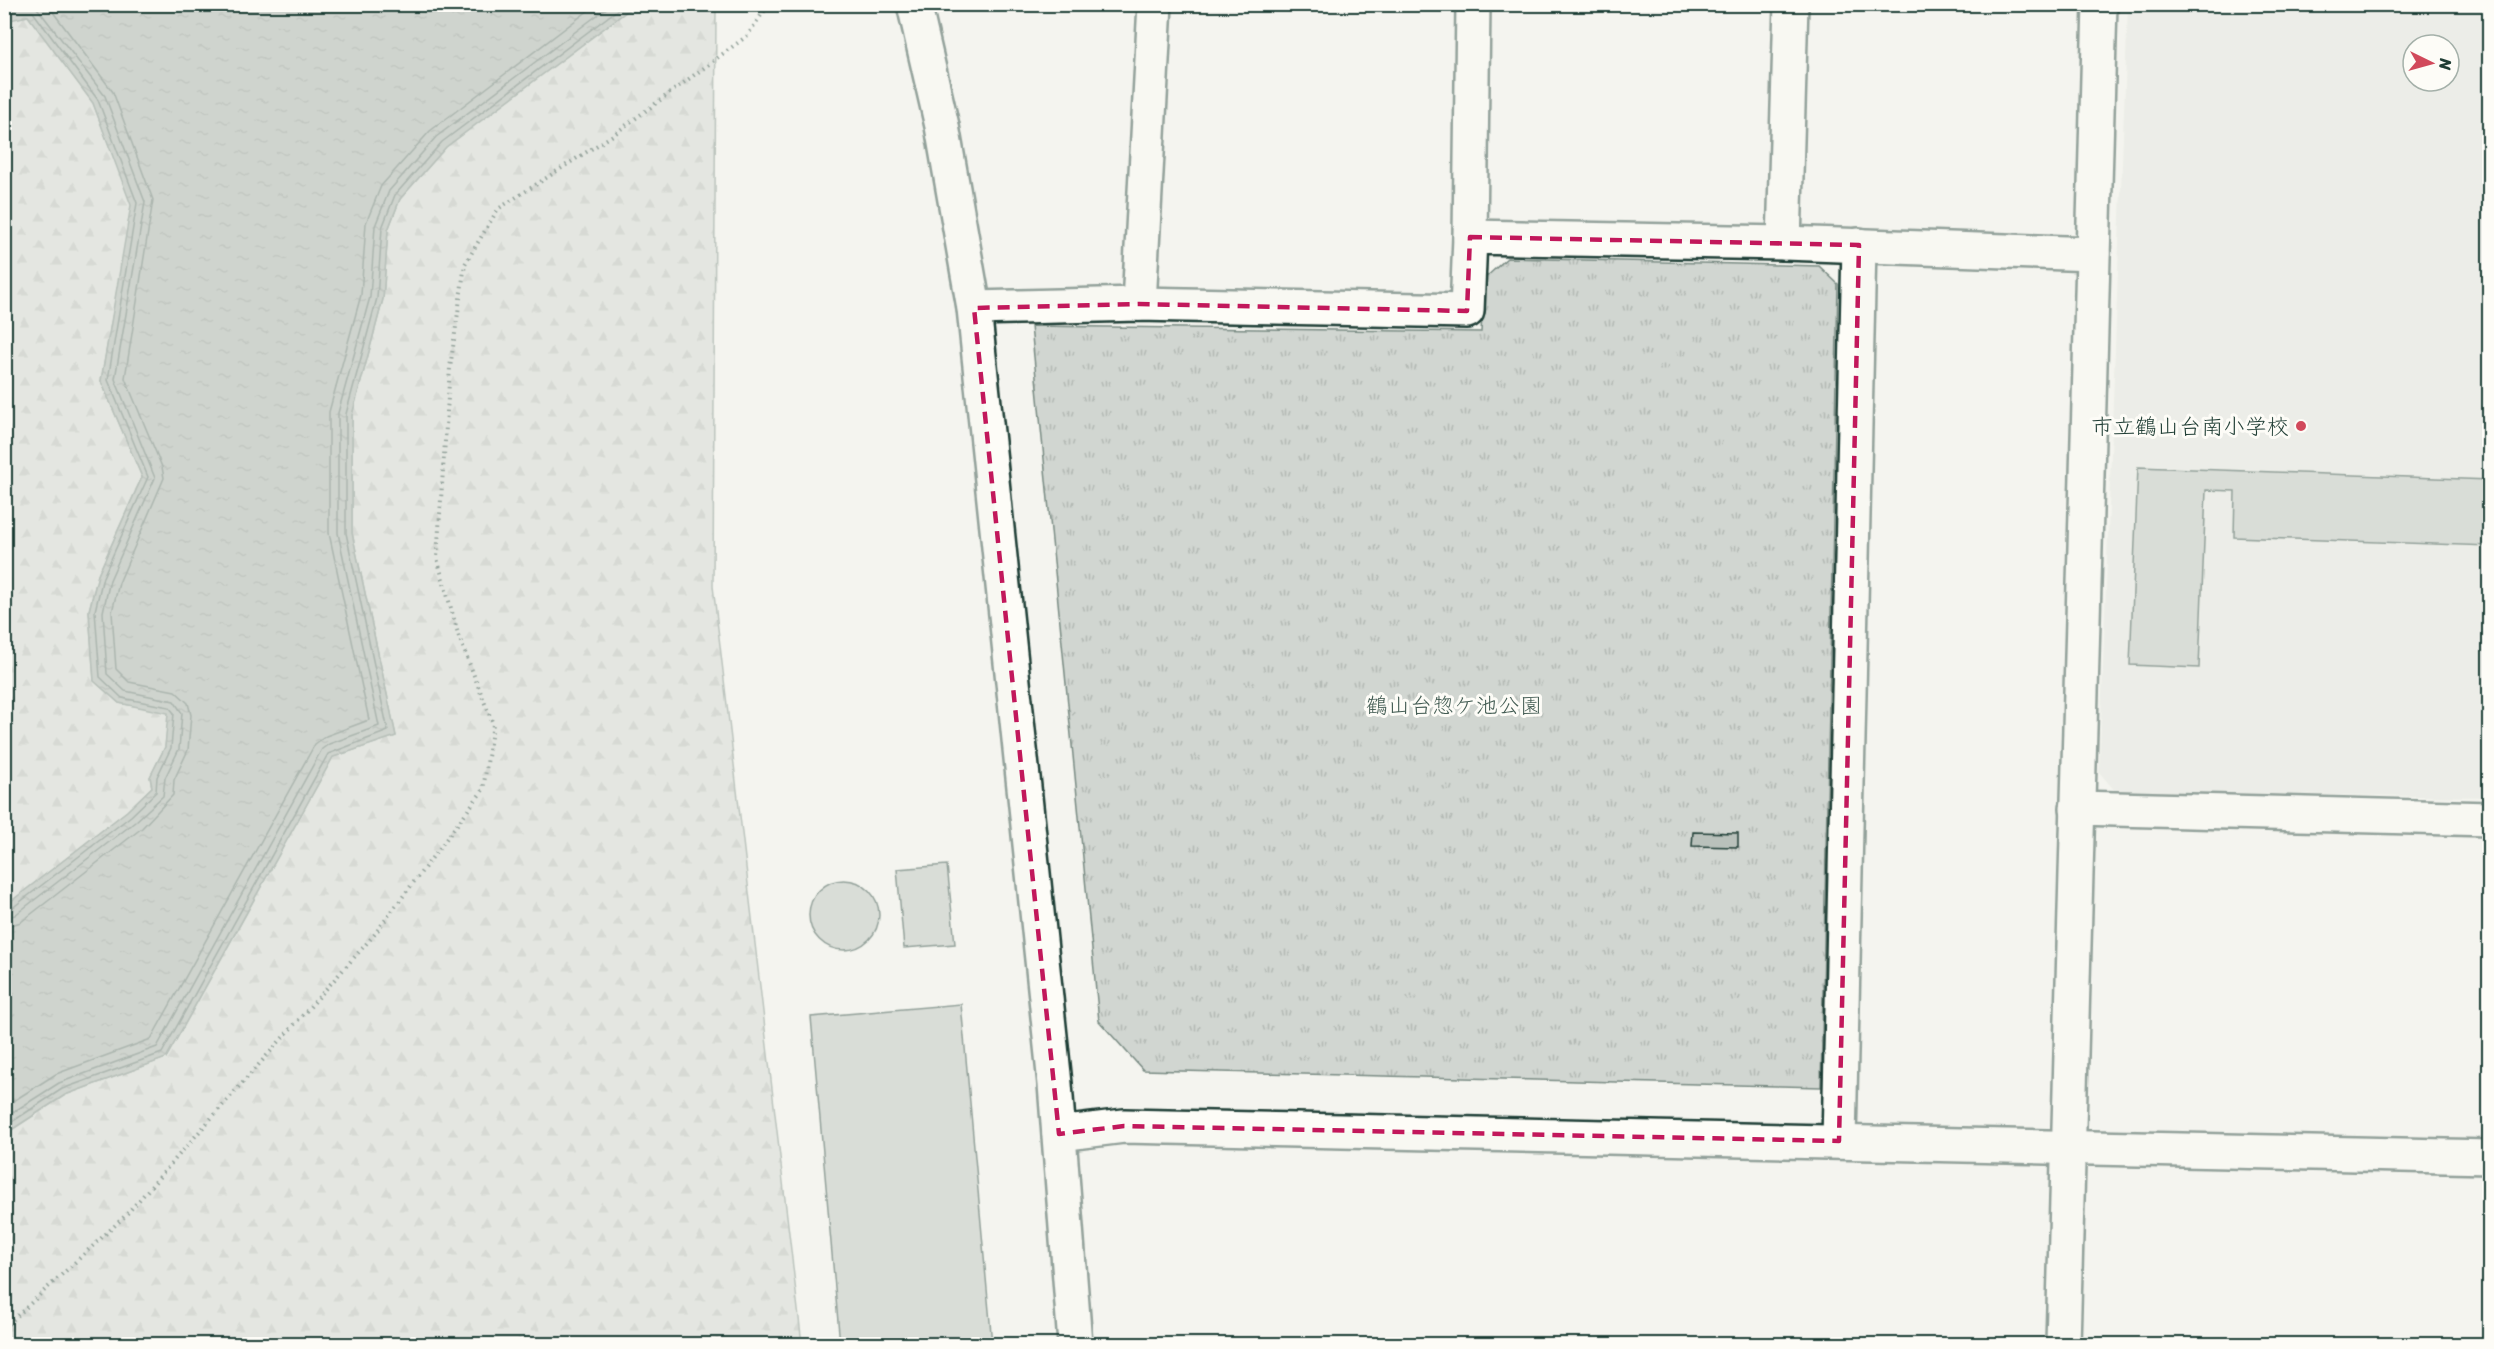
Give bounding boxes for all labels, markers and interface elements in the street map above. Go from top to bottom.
north arrow [2401,33,2461,93]
text: N [2430,56,2460,72]
place label: 市立鶴山台南小学校 [2091,407,2289,446]
marker: 市立鶴山台南小学校 [2294,419,2308,433]
park label: 鶴山台惣ケ池公園 [1366,686,1542,725]

